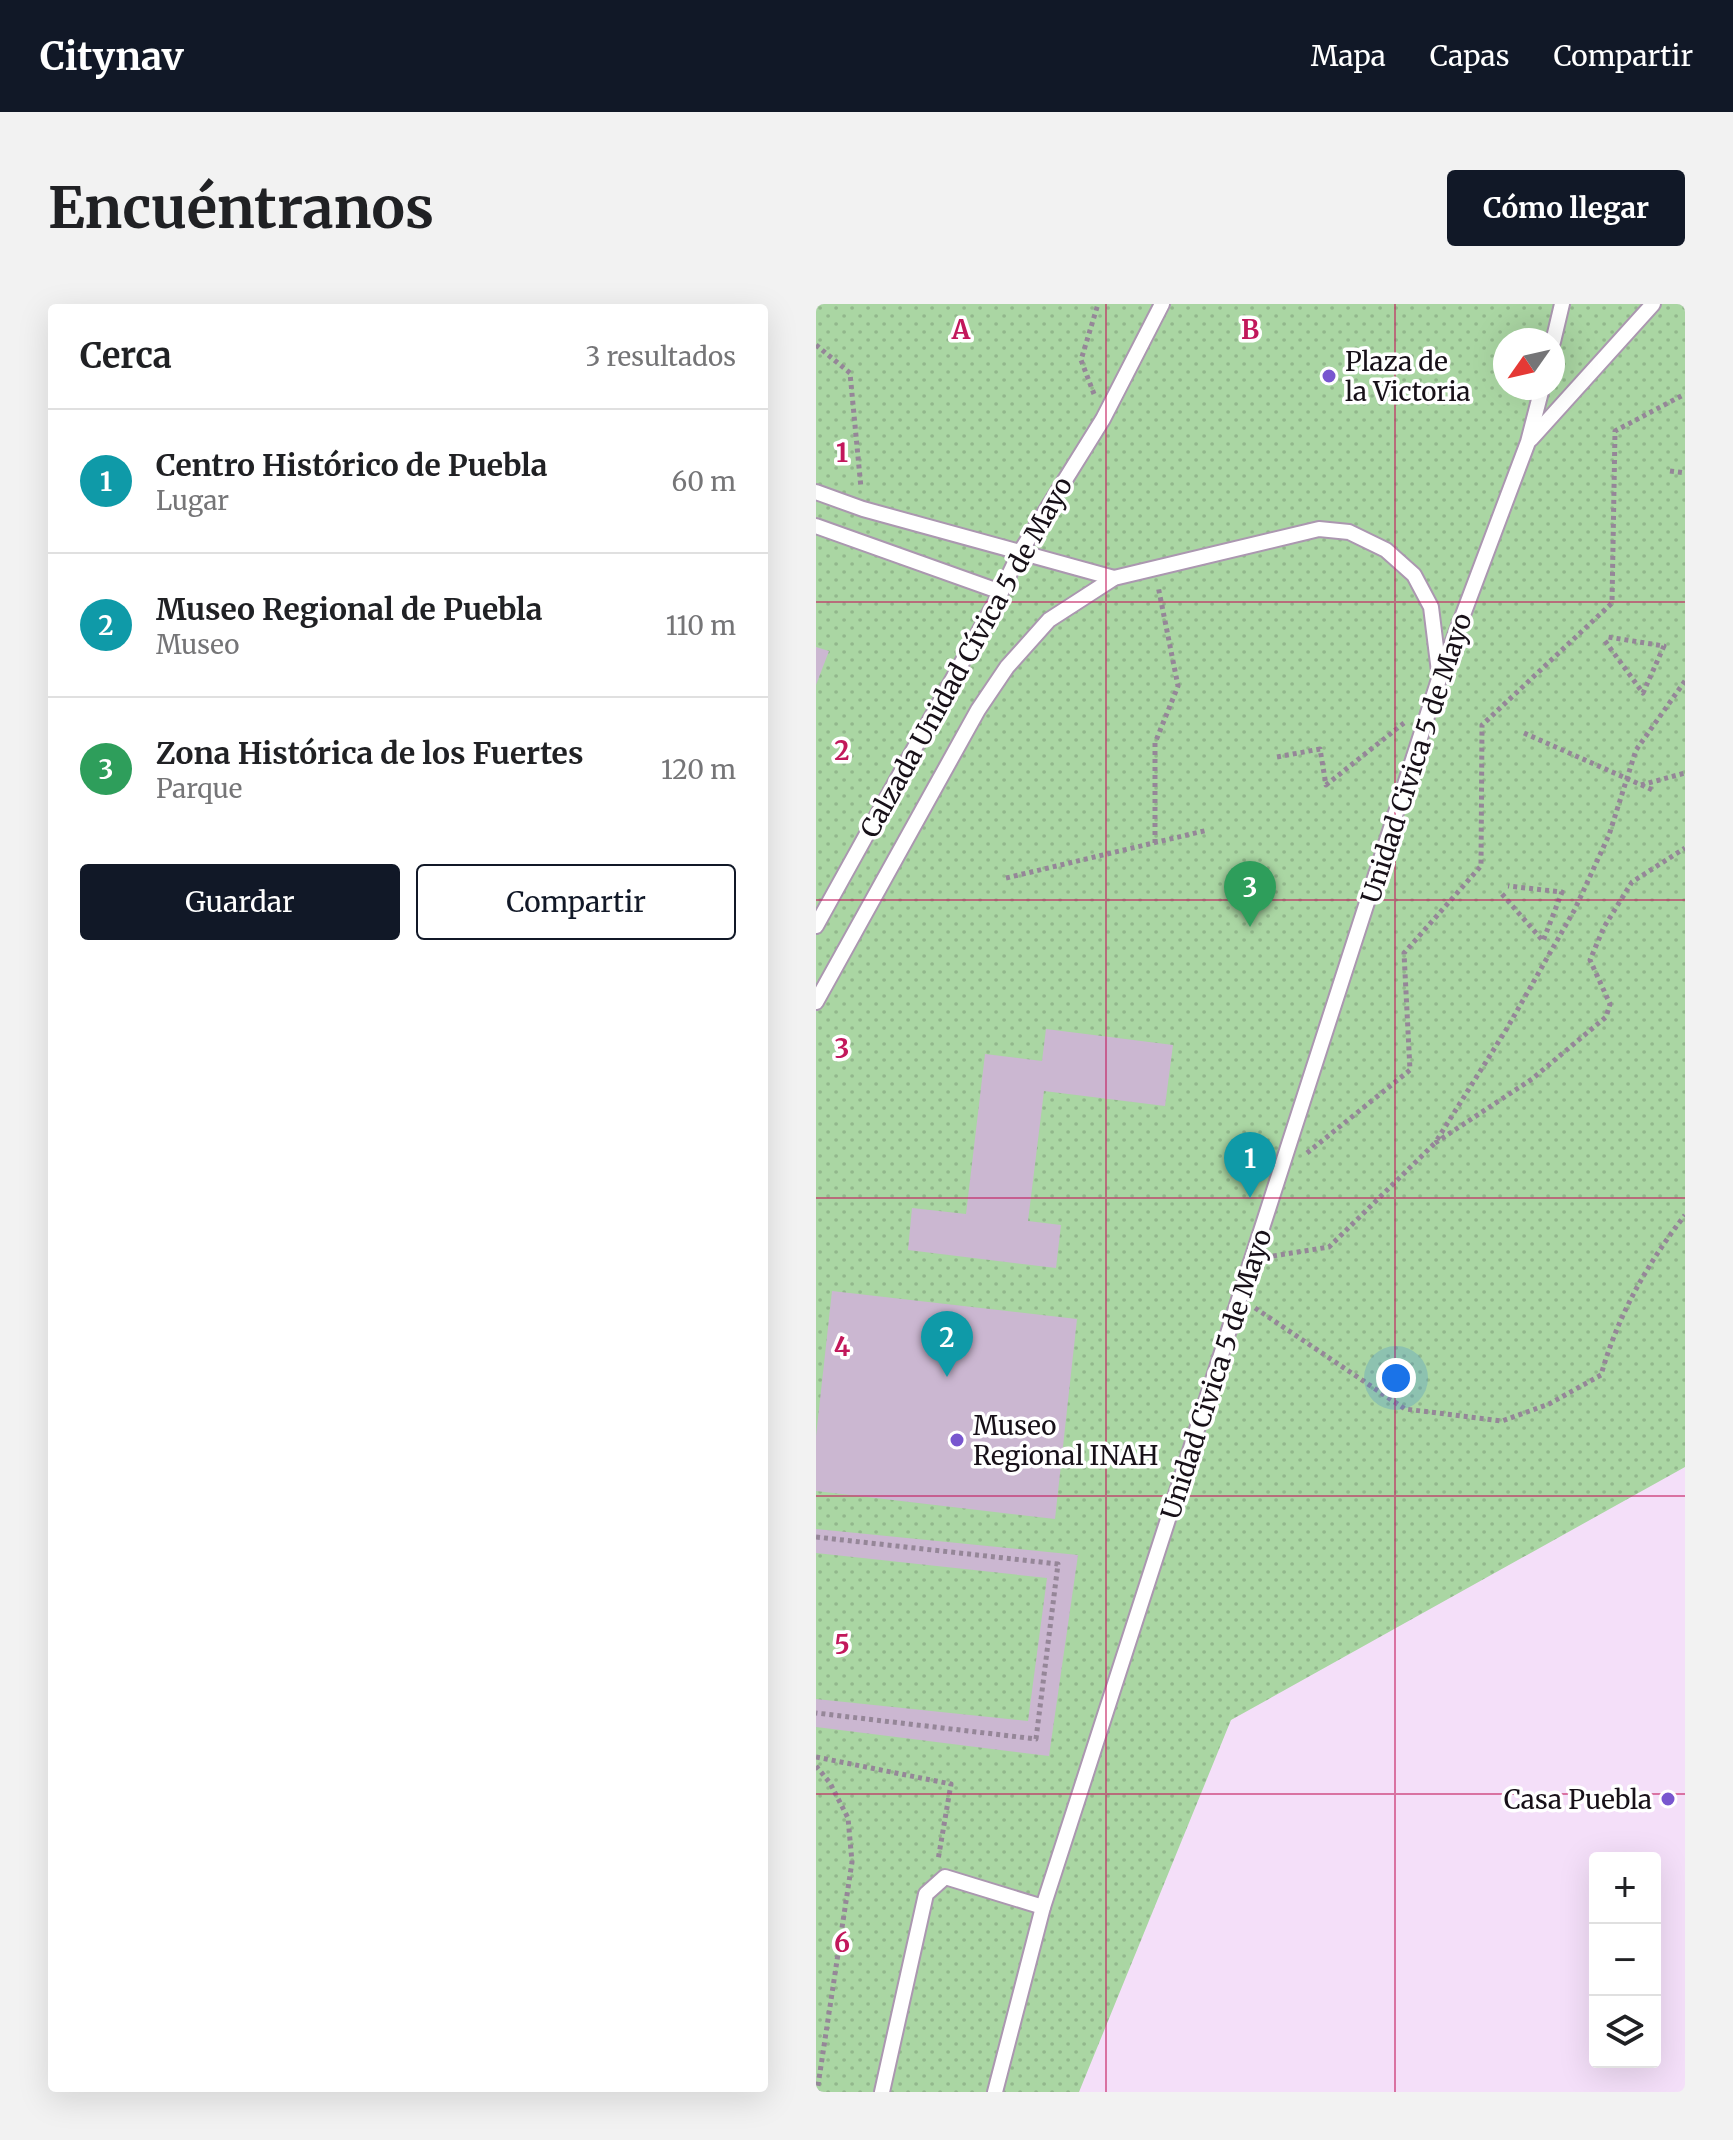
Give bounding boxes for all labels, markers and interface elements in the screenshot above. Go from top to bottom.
text: Citynav [40,33,184,80]
text: Mapa [1311,38,1386,74]
text: Capas [1430,38,1509,74]
text: Compartir [1553,38,1693,74]
button: Cómo llegar [1447,170,1685,246]
text: Encuéntranos [48,173,434,243]
text: A [951,313,971,346]
text: B [1241,313,1259,346]
north arrow [1493,328,1565,400]
text: Cerca [80,335,172,377]
text: 3 resultados [585,340,736,373]
place label: Plaza de la Victoria [1345,345,1471,408]
marker: Plaza de la Victoria [1320,367,1338,385]
text: 1 [836,436,848,469]
text: Centro Histórico de Puebla [156,446,547,484]
text: 1 [100,465,112,498]
text: 60 m [672,465,736,498]
street label: Calzada Unidad Cívica 5 de Mayo [853,471,1079,843]
text: Lugar [156,484,229,517]
text: Museo Regional de Puebla [156,590,543,628]
text: 2 [98,609,114,642]
text: 110 m [666,609,736,642]
street label: Unidad Civica 5 de Mayo [1353,609,1479,907]
text: Museo [156,628,239,661]
text: Zona Histórica de los Fuertes [156,734,583,772]
text: 2 [834,734,850,767]
text: 3 [99,753,113,786]
text: 120 m [661,753,736,786]
text: Parque [156,772,242,805]
pin: 3 [1224,861,1276,927]
button: Guardar [80,864,400,940]
button: Compartir [416,864,736,940]
text: 3 [835,1032,849,1065]
pin: 1 [1224,1132,1276,1198]
street label: Unidad Civica 5 de Mayo [1153,1225,1279,1523]
pin: 2 [921,1311,973,1377]
text: 4 [834,1330,851,1363]
your location [1376,1358,1416,1398]
place label: Museo Regional INAH [973,1409,1158,1472]
marker: Museo Regional INAH [948,1431,966,1449]
text: 5 [834,1628,850,1661]
place label: Casa Puebla [1504,1783,1652,1816]
marker: Casa Puebla [1659,1790,1677,1808]
map controls [1589,1852,1661,2068]
button: + [1589,1852,1661,1924]
button: − [1589,1924,1661,1996]
text: 6 [834,1926,850,1959]
button: layers [1589,1996,1661,2068]

